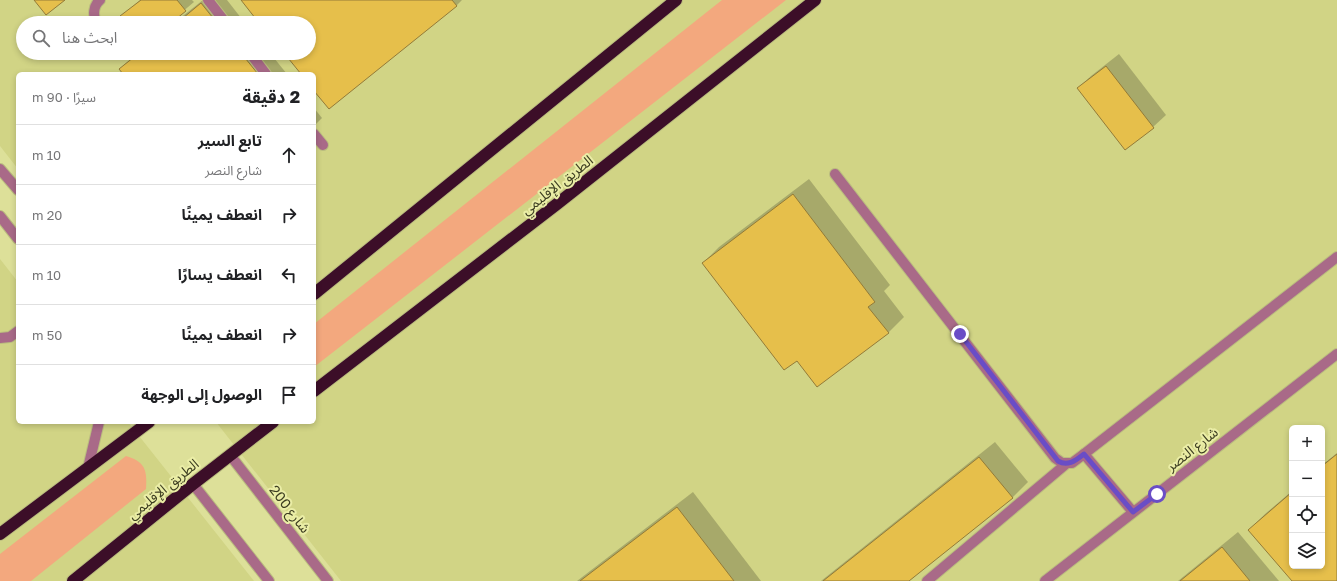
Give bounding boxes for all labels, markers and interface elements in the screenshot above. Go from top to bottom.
search box [16,16,316,60]
icon: search [30,27,52,49]
text: ابحث هنا [62,28,117,46]
text: 2 دقيقة [243,86,300,107]
text: سيرًا · 90 m [32,89,96,105]
text: تابع السير [198,131,262,149]
icon: ahead [278,144,300,166]
text: 10 m [32,147,61,163]
street label: الطريق الإقليمي [517,151,598,221]
text: شارع النصر [205,162,262,178]
icon: right [278,204,300,226]
text: انعطف يمينًا [182,205,262,223]
text: 20 m [32,207,62,223]
icon: left [278,264,300,286]
text: انعطف يسارًا [178,265,262,283]
text: 10 m [32,267,61,283]
icon: right [278,324,300,346]
text: انعطف يمينًا [182,325,262,343]
route end [951,325,969,343]
text: 50 m [32,327,62,343]
icon: arrive [278,384,300,406]
text: الوصول إلى الوجهة [141,385,262,403]
street label: شارع النصر [1161,423,1223,477]
map controls [1289,425,1325,569]
button: + [1289,425,1325,461]
street label: الطريق الإقليمي [124,455,204,525]
button: − [1289,461,1325,497]
street label: شارع 200 [264,481,314,538]
route start [1148,485,1166,503]
button: locate [1289,497,1325,533]
button: layers [1289,533,1325,569]

